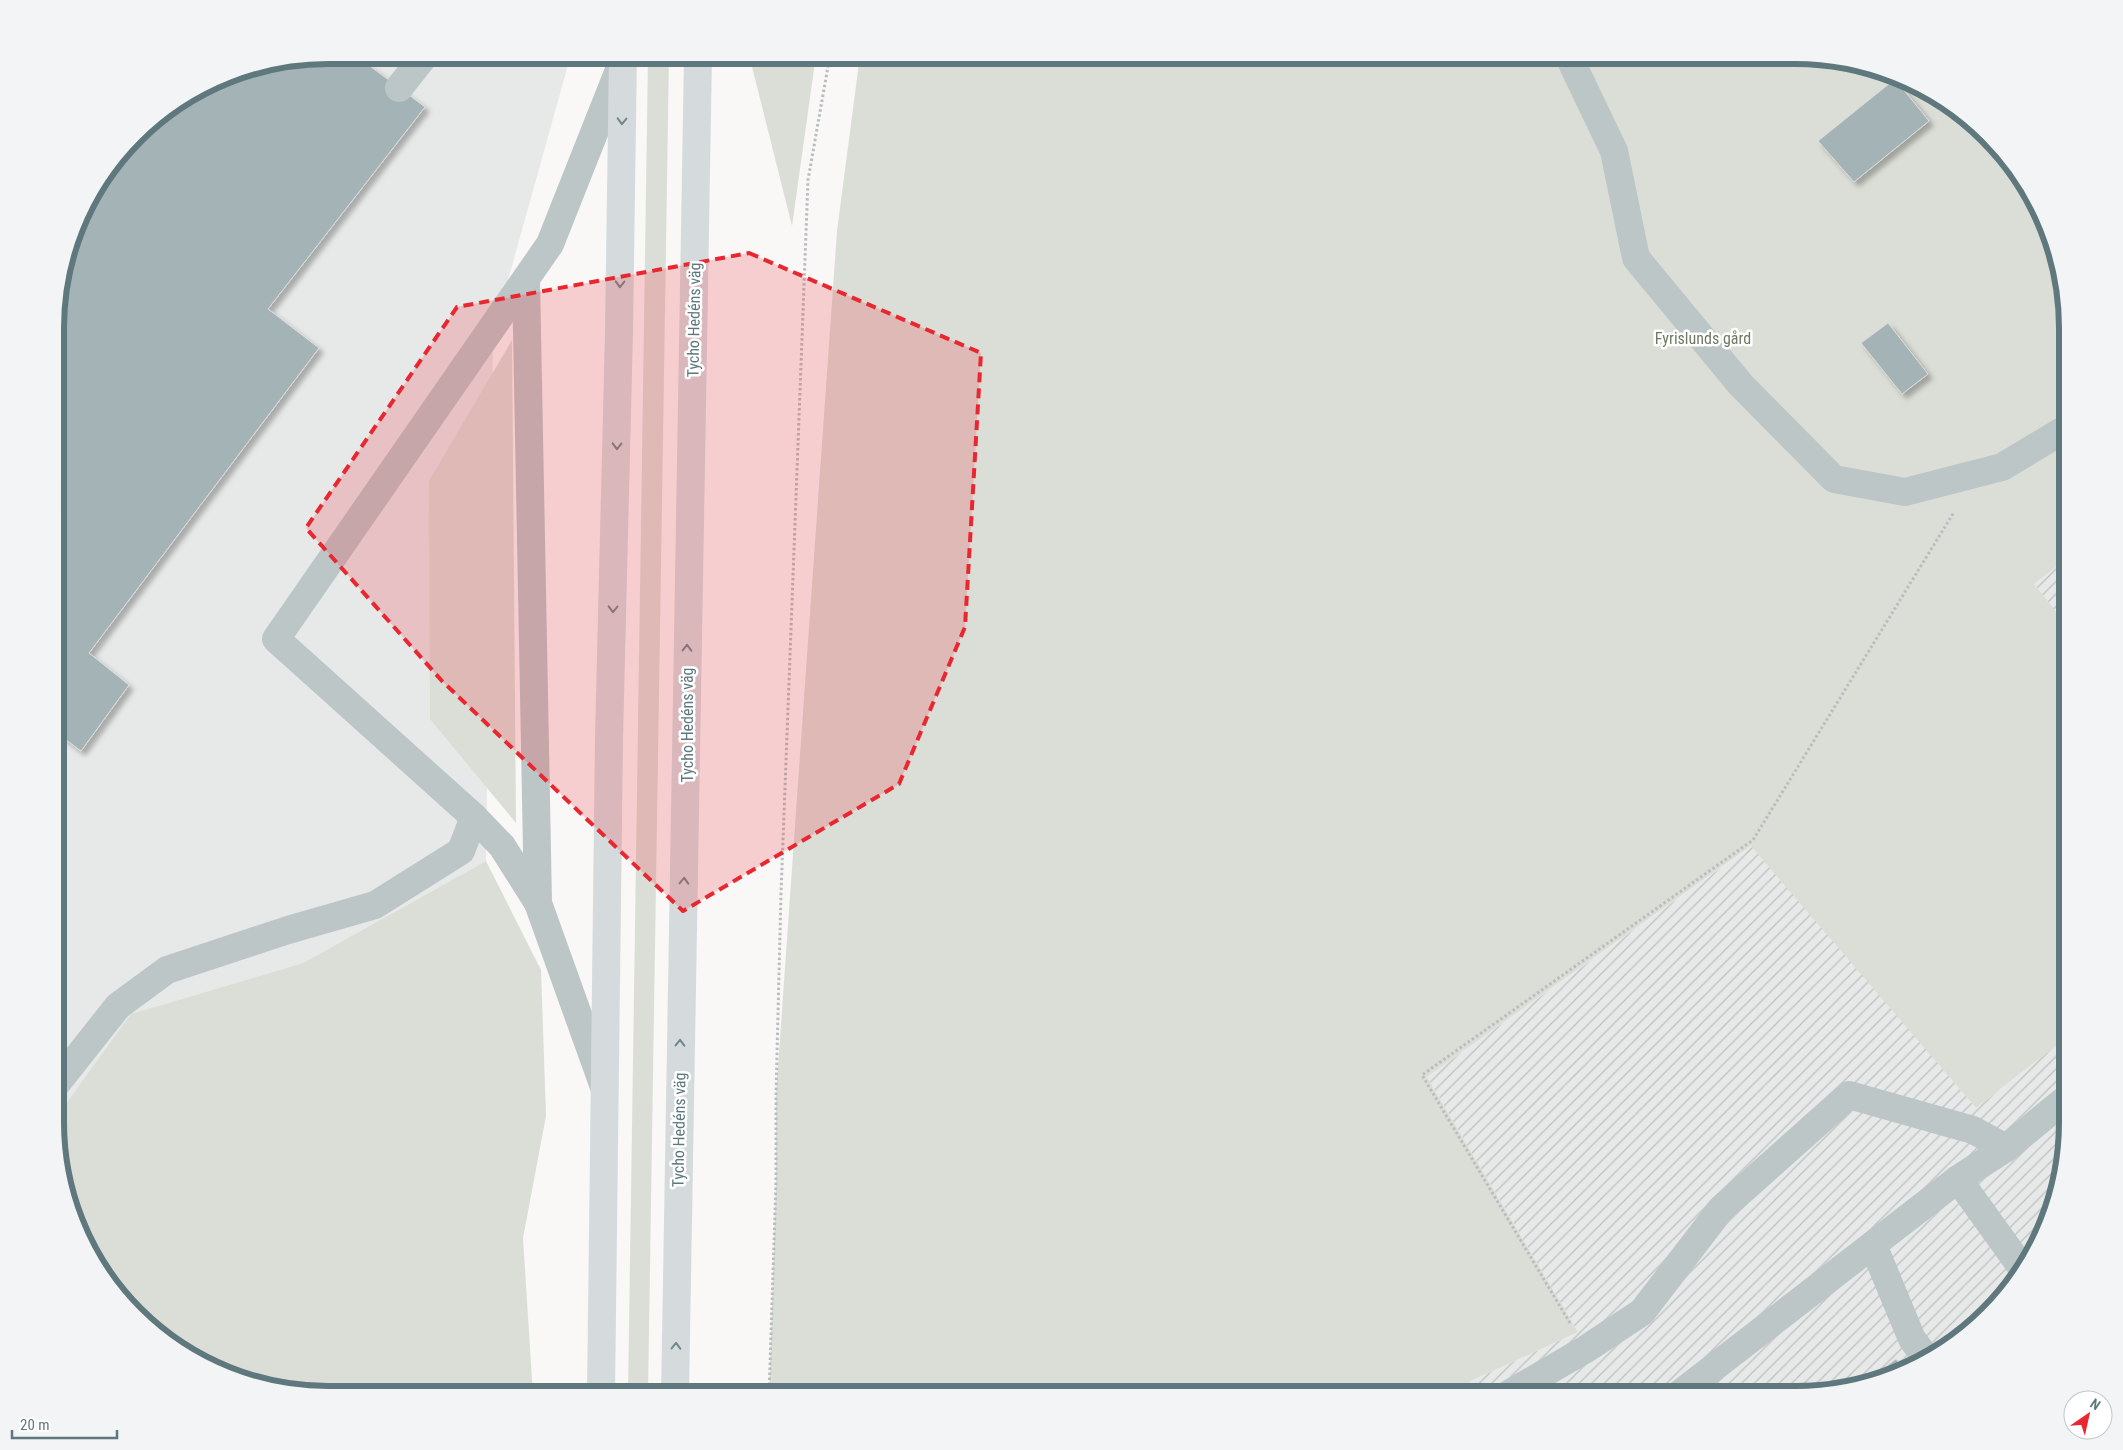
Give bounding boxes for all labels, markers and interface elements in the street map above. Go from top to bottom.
one-way arrow [617,118,627,126]
street label: Tycho Hedéns väg [683,262,705,378]
one-way arrow [615,280,625,288]
park label: Fyrislunds gård [1655,329,1751,348]
one-way arrow [611,443,622,451]
one-way arrow [607,605,618,613]
one-way arrow [682,644,693,652]
street label: Tycho Hedéns väg [678,667,697,783]
one-way arrow [679,877,689,884]
one-way arrow [675,1039,686,1047]
street label: Tycho Hedéns väg [668,1072,690,1188]
one-way arrow [671,1342,681,1350]
north arrow [2063,1390,2113,1440]
text: N [2087,1395,2103,1413]
scale bar [12,1408,118,1440]
text: 20 m [20,1416,50,1434]

